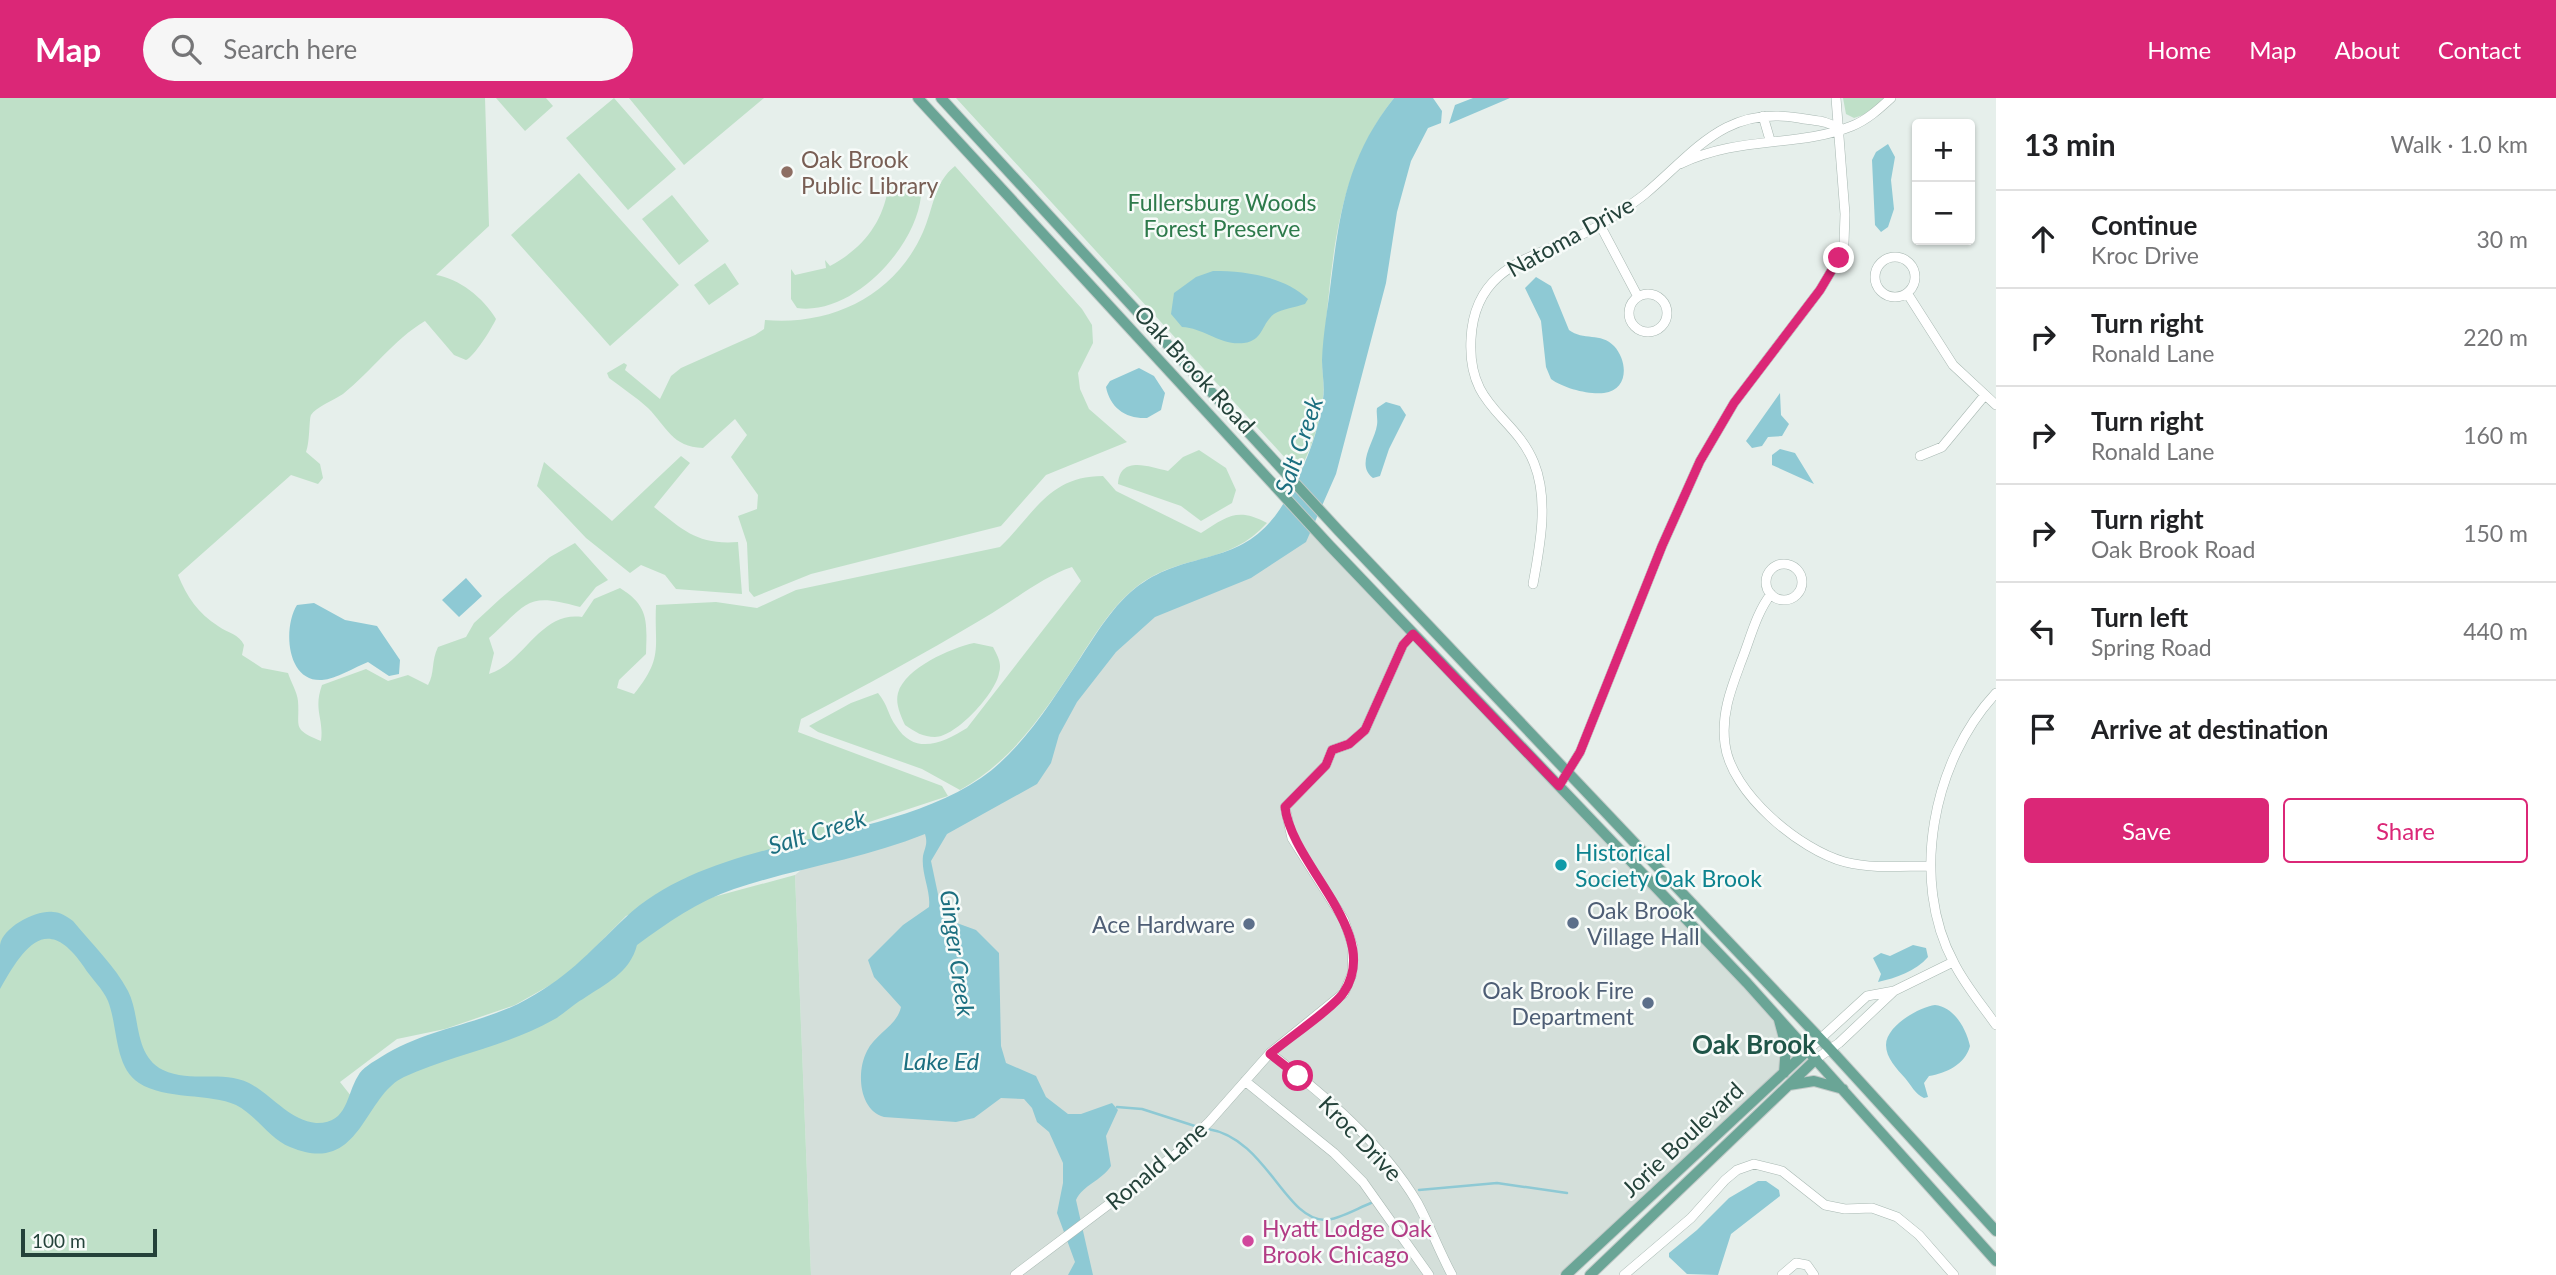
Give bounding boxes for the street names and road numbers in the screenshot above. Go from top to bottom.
street label: Natoma Drive [1502,190,1638,282]
street label: Oak Brook Road [1129,299,1261,439]
street label: Jorie Boulevard [1615,1076,1749,1202]
street label: Kroc Drive [1313,1089,1409,1187]
street label: Ronald Lane [1100,1115,1212,1215]

